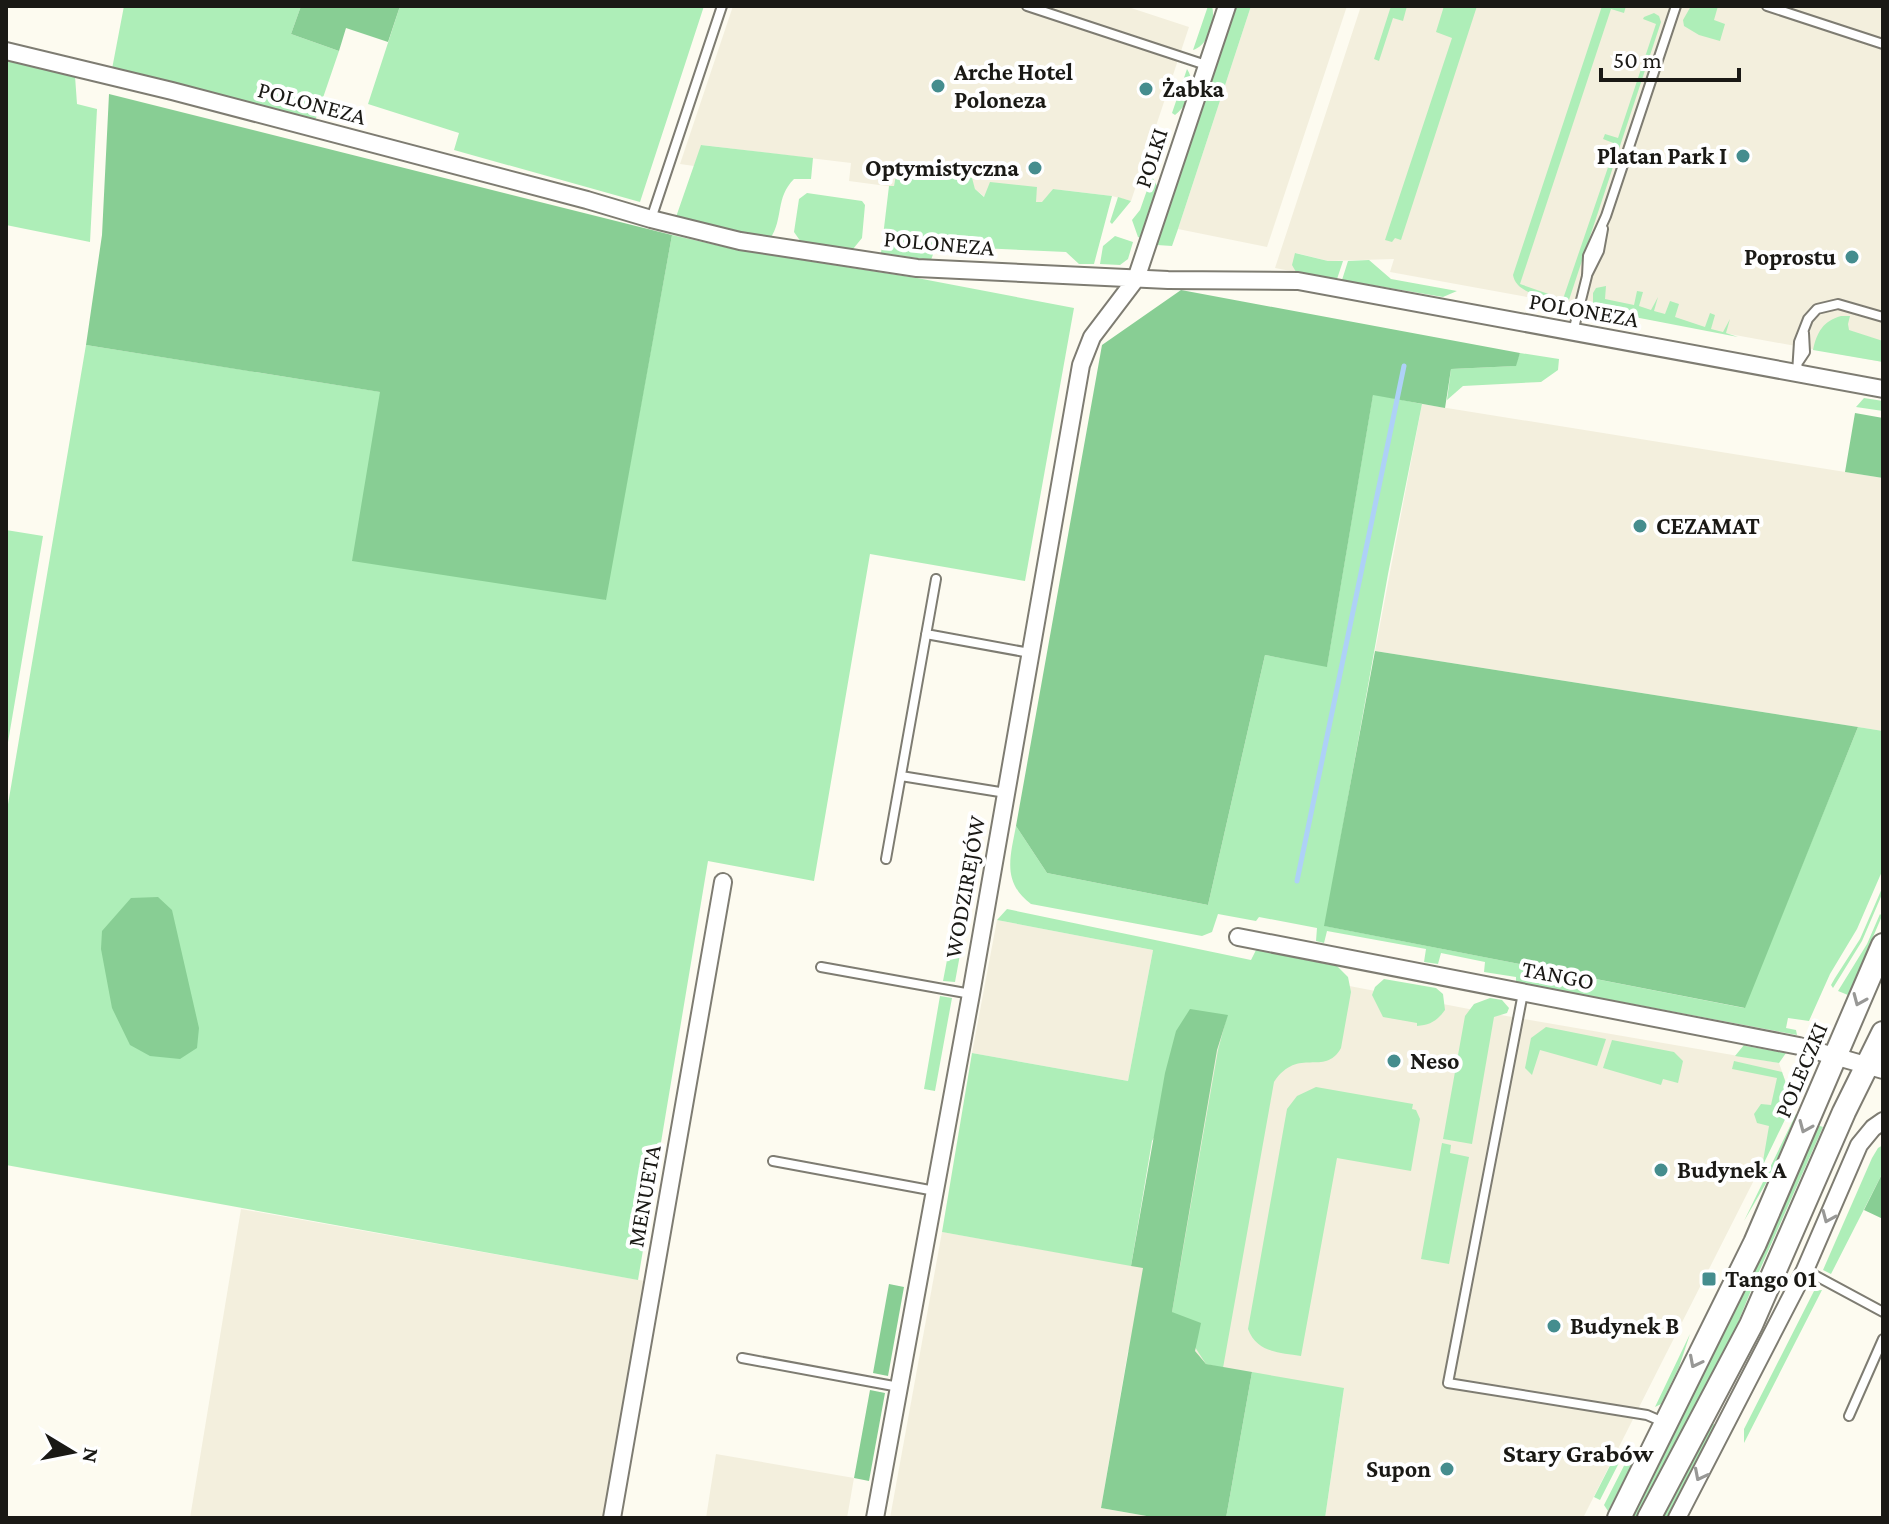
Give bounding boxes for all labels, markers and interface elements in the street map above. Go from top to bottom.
scale bar [1601,32,1739,82]
text: 50 m [1613,46,1662,73]
place label: Arche Hotel Poloneza [953,58,1073,113]
street label: POLONEZA [255,75,370,130]
place label: Żabka [1162,75,1225,102]
marker: Arche Hotel Poloneza [929,77,947,95]
marker: Żabka [1137,80,1155,98]
street label: POLKI [1128,125,1173,191]
place label: Platan Park I [1597,142,1727,169]
marker: Platan Park I [1734,147,1752,165]
place label: Optymistyczna [865,154,1019,181]
marker: Optymistyczna [1026,159,1044,177]
street label: POLONEZA [883,224,996,261]
place label: Poprostu [1744,243,1836,270]
marker: Poprostu [1843,248,1861,266]
street label: POLONEZA [1527,287,1641,332]
place label: CEZAMAT [1656,512,1760,539]
marker: CEZAMAT [1631,517,1649,535]
street label: WODZIREJÓW [939,813,990,960]
street label: TANGO [1520,954,1596,995]
one-way arrow [1853,992,1869,1006]
street label: POLECZKI [1768,1018,1833,1121]
place label: Neso [1410,1047,1460,1074]
marker: Neso [1385,1052,1403,1070]
one-way arrow [1798,1119,1814,1133]
street label: MENUETA [621,1142,666,1249]
place label: Budynek A [1677,1156,1787,1183]
marker: Budynek A [1652,1161,1670,1179]
one-way arrow [1821,1208,1837,1223]
place label: Tango 01 [1725,1265,1817,1292]
marker: Tango 01 [1700,1270,1718,1288]
place label: Budynek B [1570,1312,1679,1339]
marker: Budynek B [1545,1317,1563,1335]
one-way arrow [1690,1354,1705,1369]
north arrow [32,1412,112,1492]
district label: Stary Grabów [1503,1439,1654,1468]
text: N [78,1446,105,1465]
place label: Supon [1366,1455,1431,1482]
marker: Supon [1438,1460,1456,1478]
one-way arrow [1694,1466,1709,1481]

